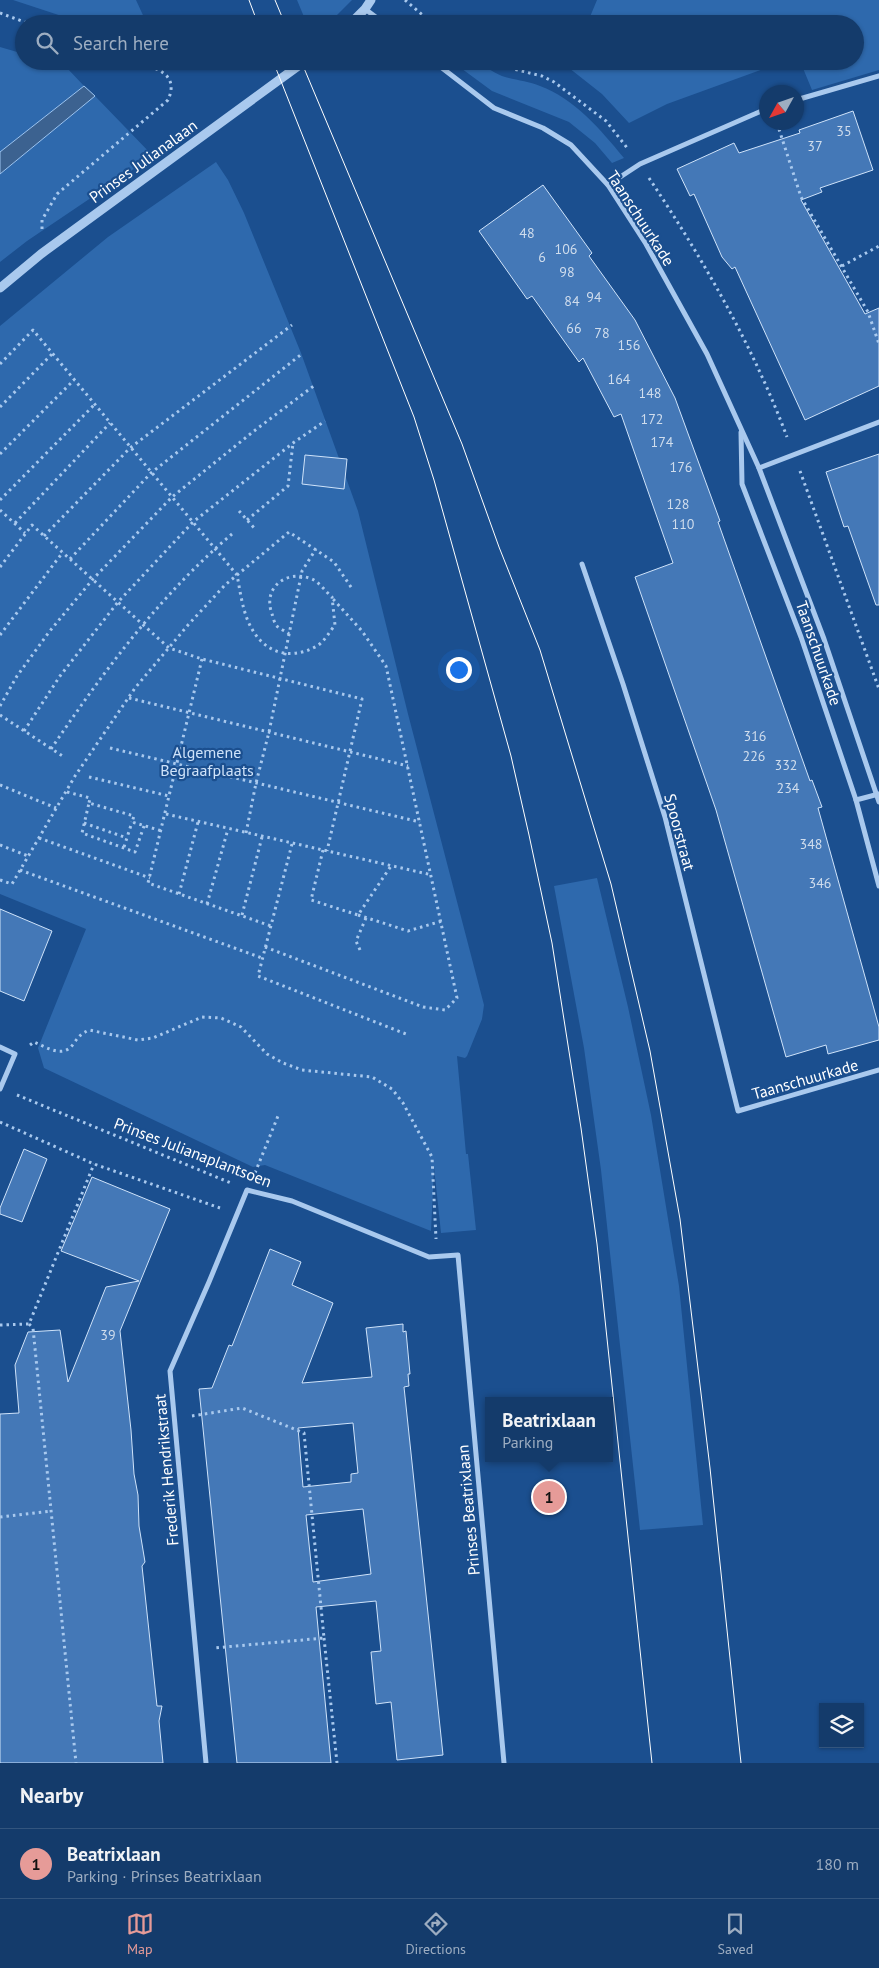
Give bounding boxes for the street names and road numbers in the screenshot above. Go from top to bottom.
street label: Prinses Julianalaan [85,115,201,207]
street label: Taanschuurkade [603,167,679,269]
street label: Taanschuurkade [792,598,846,708]
street label: Spoorstraat [660,791,700,873]
street label: Taanschuurkade [750,1054,860,1104]
street label: Prinses Julianaplantsoen [111,1113,275,1191]
street label: Frederik Hendrikstraat [149,1393,183,1547]
street label: Prinses Beatrixlaan [452,1444,484,1576]

